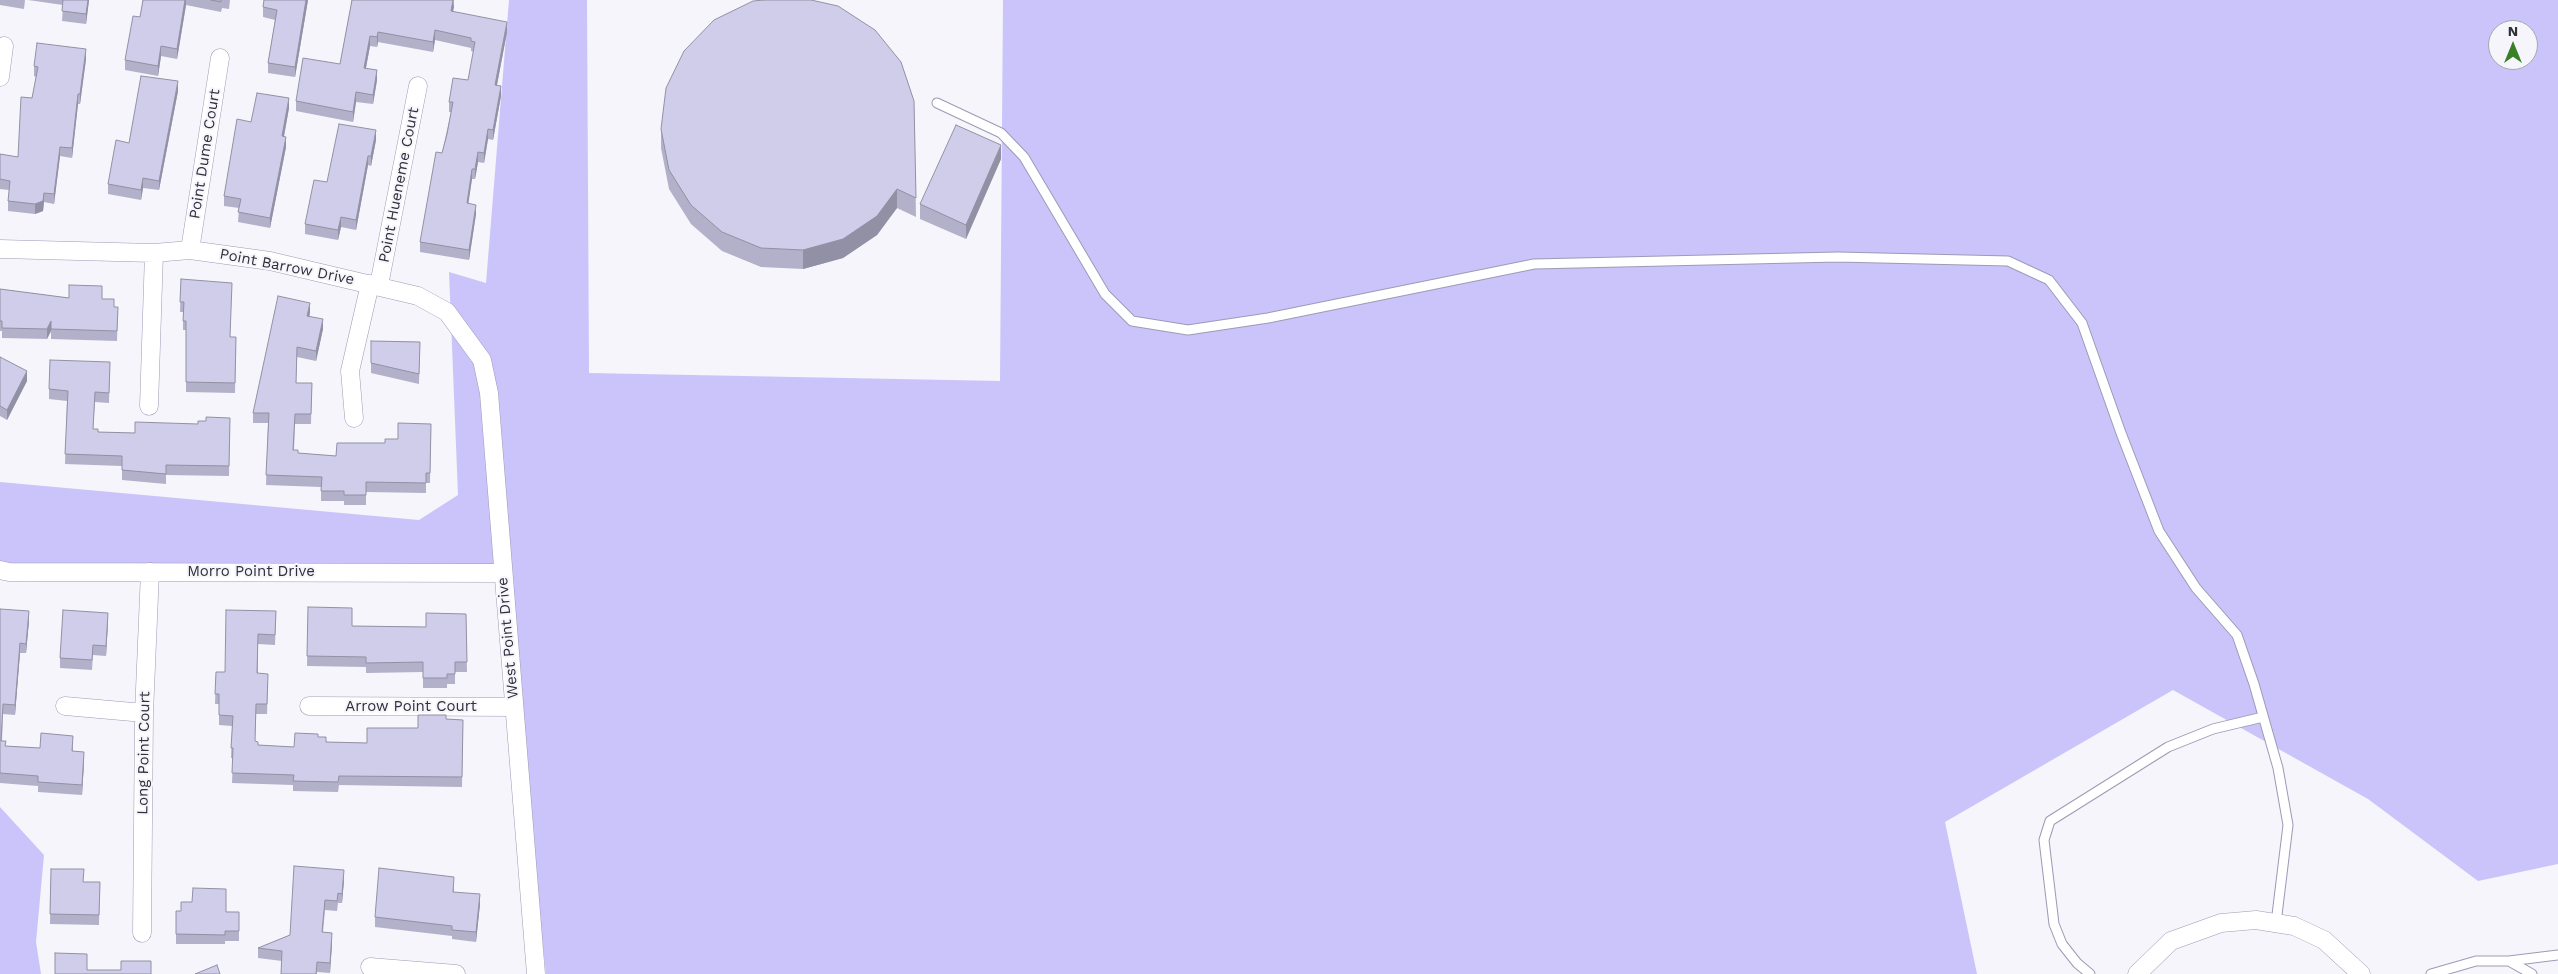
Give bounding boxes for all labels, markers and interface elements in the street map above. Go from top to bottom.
north arrow [2488,20,2538,70]
text: N [2508,23,2518,39]
street label: Point Dume Court [186,88,224,220]
street label: Point Hueneme Court [375,106,423,264]
street label: Point Barrow Drive [218,245,356,289]
street label: Morro Point Drive [187,563,315,581]
street label: West Point Drive [494,577,522,699]
street label: Long Point Court [134,691,154,815]
street label: Arrow Point Court [345,698,477,716]

